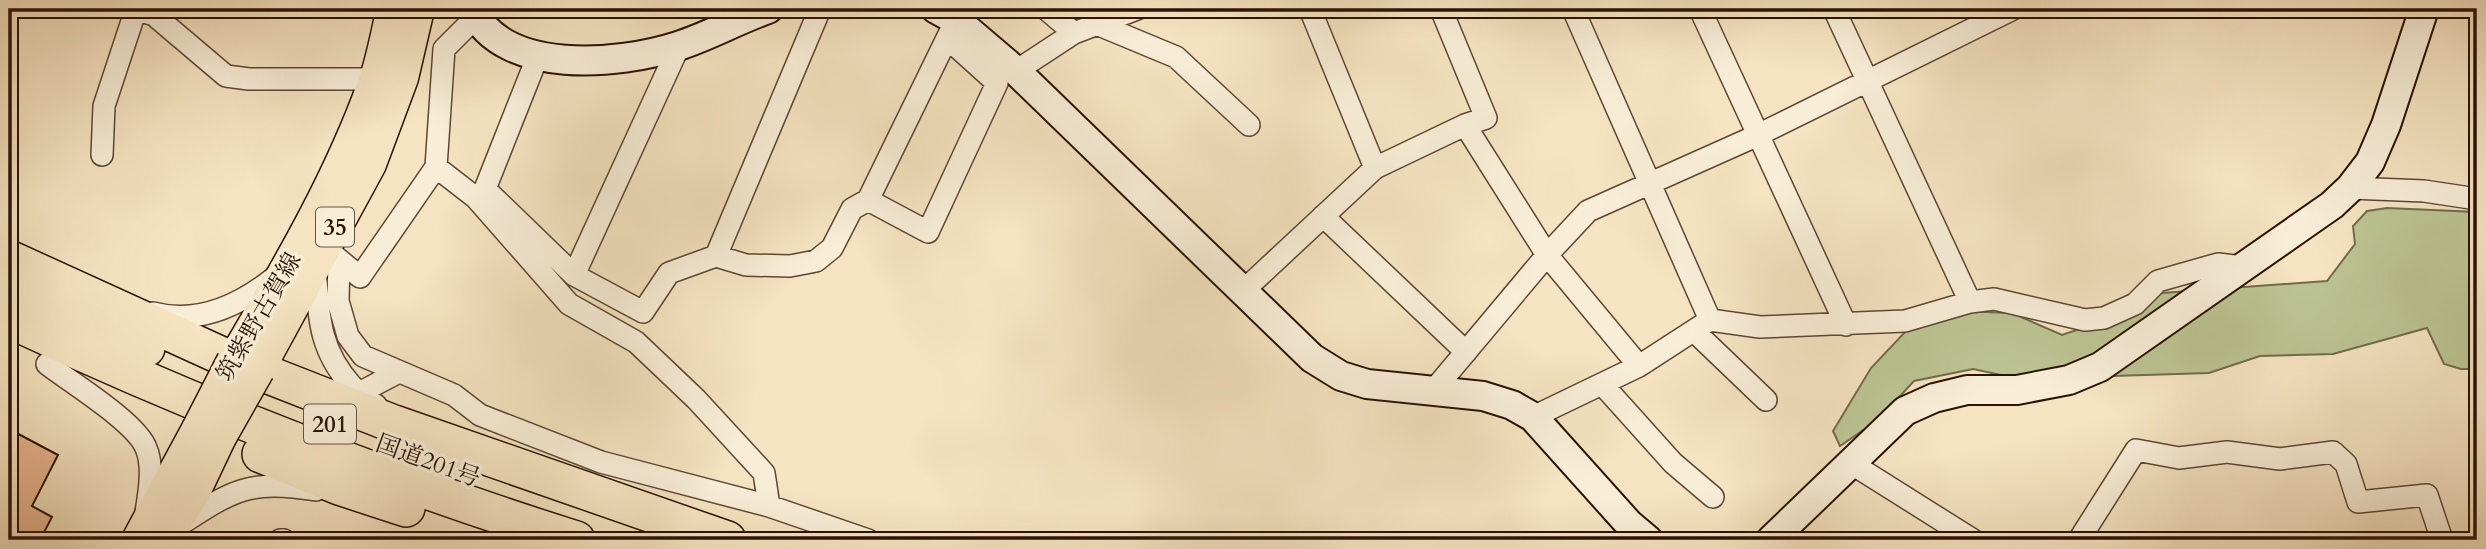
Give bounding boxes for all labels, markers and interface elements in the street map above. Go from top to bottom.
road number: 35 [316,208,354,246]
street label: 筑紫野古賀線 [209,246,309,388]
road number: 201 [304,404,356,444]
street label: 国道201号 [371,427,485,495]

